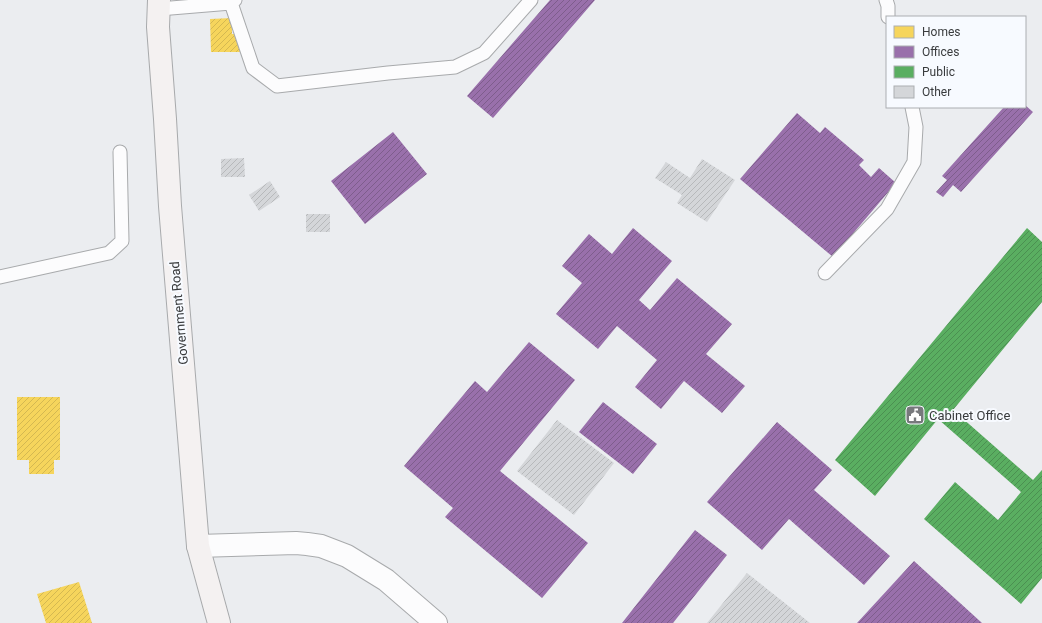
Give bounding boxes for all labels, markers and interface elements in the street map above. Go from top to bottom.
legend [886,16,1026,108]
text: Homes [922,25,960,39]
text: Offices [922,45,959,59]
text: Public [922,65,955,79]
text: Other [922,85,951,99]
street label: Government Road [167,261,191,365]
public building icon: Cabinet Office [904,404,926,426]
place label: Cabinet Office [929,408,1010,423]

